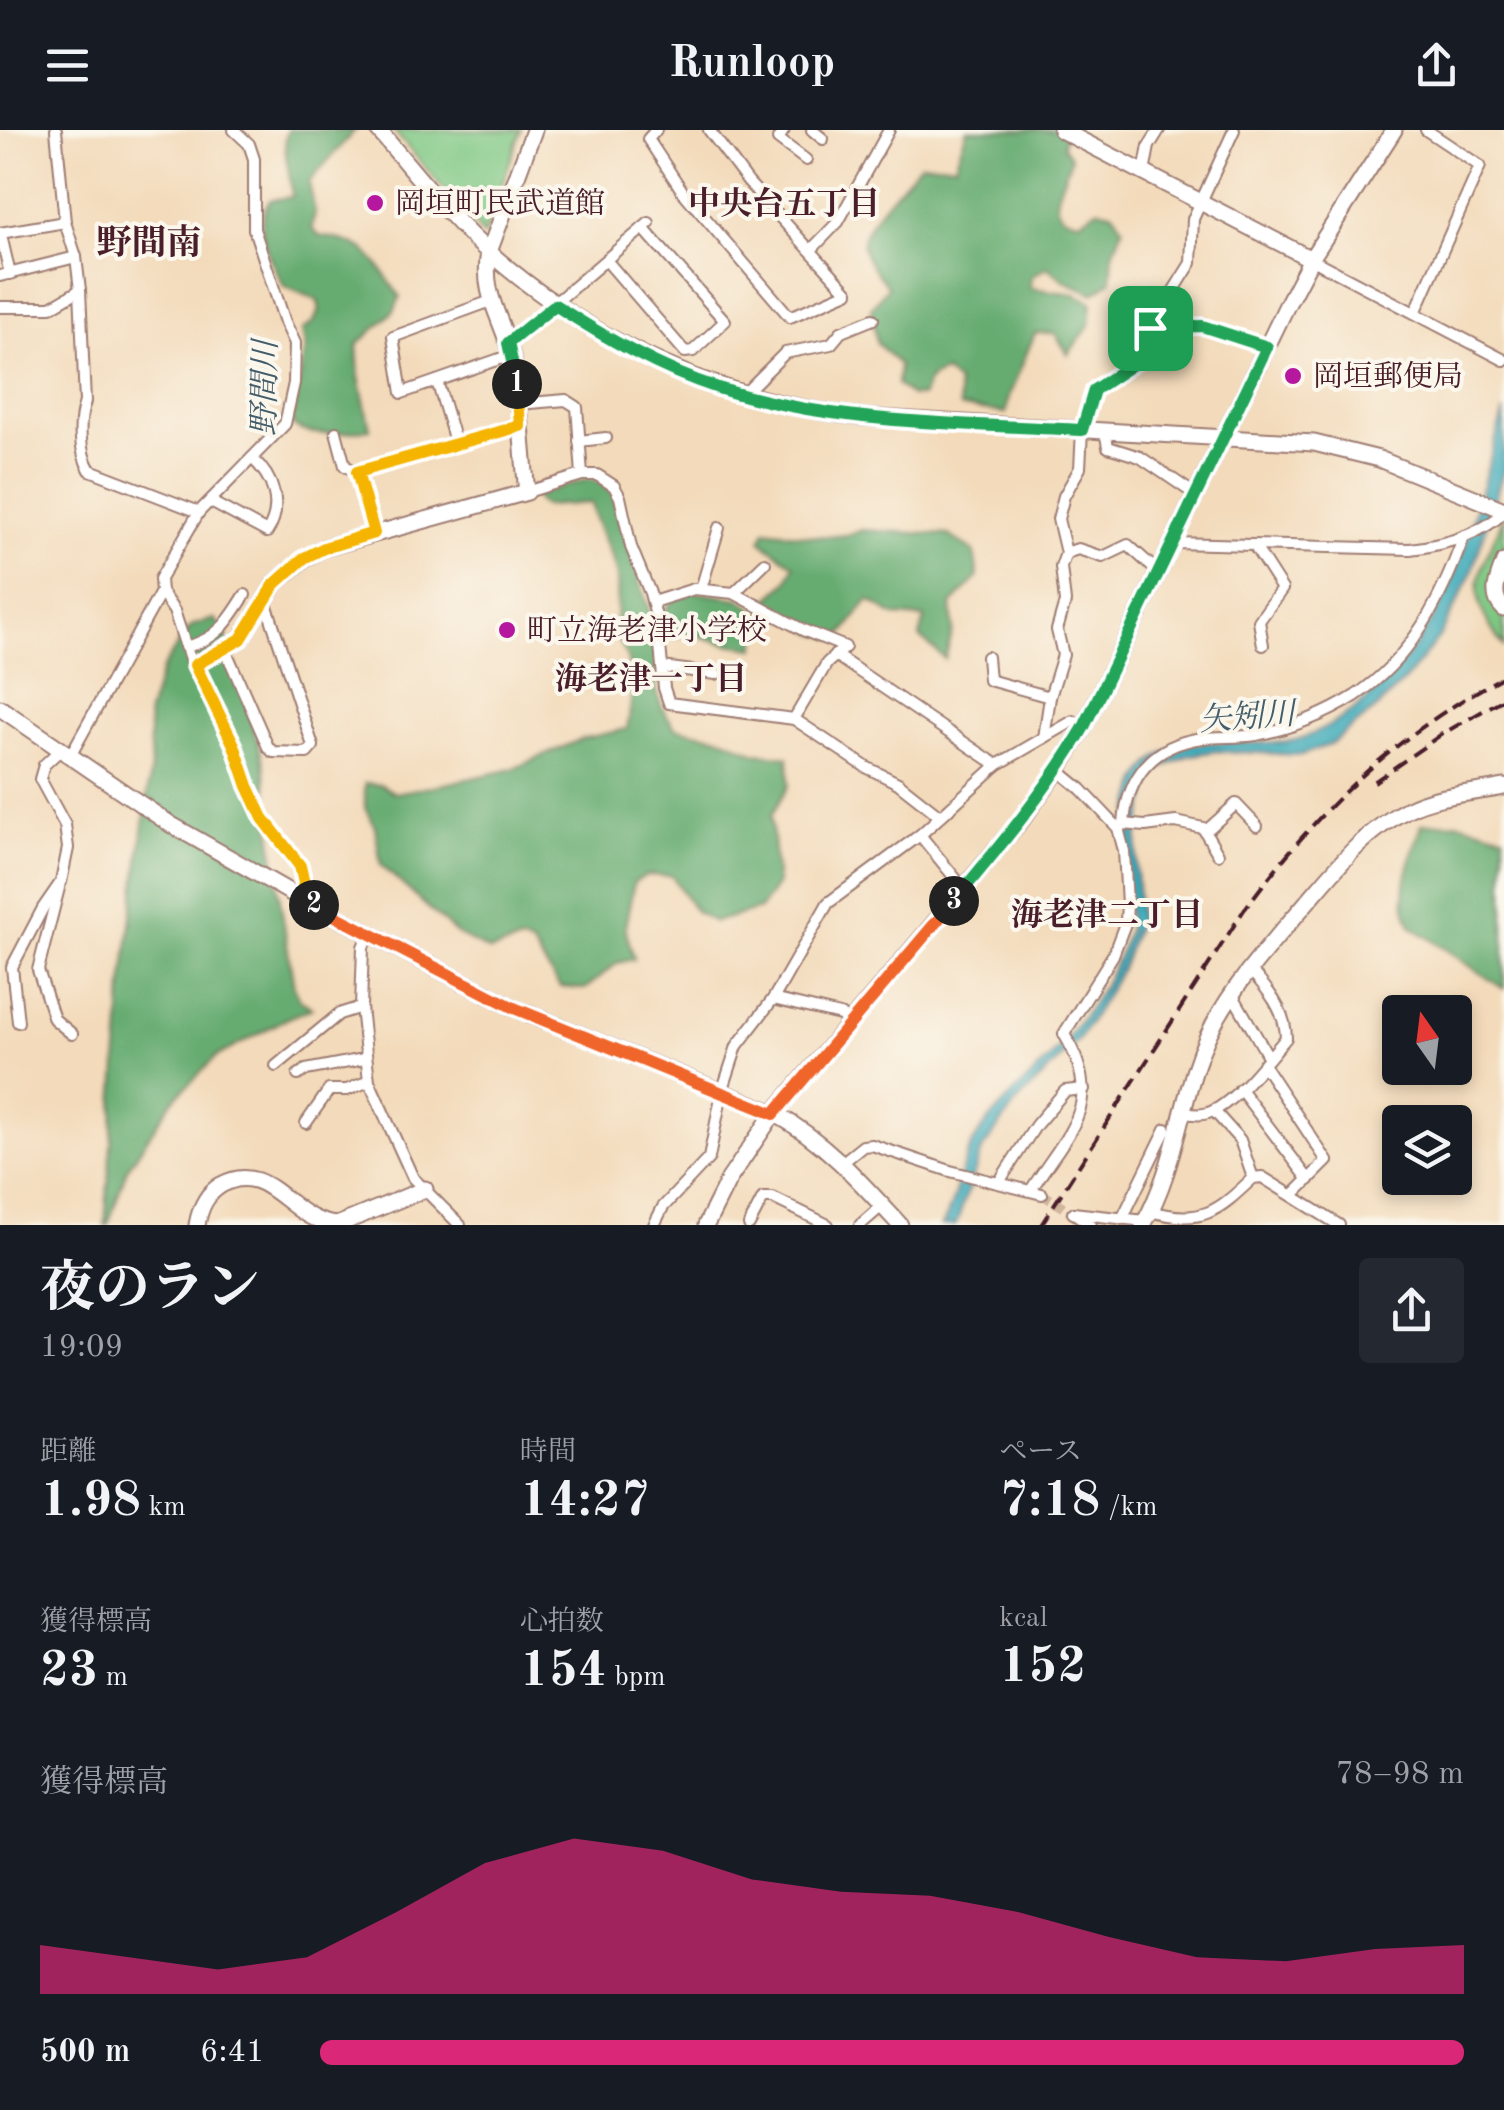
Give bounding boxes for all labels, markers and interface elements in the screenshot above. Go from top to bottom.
icon: menu [40,38,95,93]
icon: share [1409,38,1464,93]
text: Runloop [669,42,835,87]
district label: 中央台五丁目 [688,186,880,222]
place label: 岡垣町民武道館 [395,187,605,220]
marker: 岡垣町民武道館 [364,192,386,214]
district label: 野間南 [96,224,202,262]
pin [1108,286,1193,371]
icon: arrive [1123,301,1178,356]
water label: 野間川 [247,337,284,436]
pin: 1 [492,359,542,409]
place label: 岡垣郵便局 [1313,360,1463,393]
marker: 岡垣郵便局 [1282,365,1304,387]
text: 1 [509,370,525,398]
place label: 町立海老津小学校 [527,614,767,647]
marker: 町立海老津小学校 [496,619,518,641]
district label: 海老津一丁目 [555,661,747,697]
water label: 矢矧川 [1198,696,1299,738]
pin: 3 [929,876,979,926]
pin: 2 [289,880,339,930]
text: 3 [946,887,962,915]
text: 2 [306,891,322,919]
district label: 海老津二丁目 [1011,897,1203,933]
north arrow [1382,995,1472,1085]
map controls [1382,995,1472,1195]
button: layers [1382,1105,1472,1195]
button: share [1359,1258,1464,1363]
text: 夜のラン [40,1263,260,1318]
text: 19:09 [40,1332,123,1364]
text: 距離 [40,1439,96,1467]
text: 時間 [520,1439,576,1467]
text: ペース [999,1439,1082,1467]
text: 1.98 [40,1477,141,1527]
text: 14:27 [520,1477,650,1527]
text: 7:18 [999,1477,1100,1527]
text: km [141,1494,186,1522]
text: /km [1100,1494,1158,1522]
text: kcal [999,1605,1048,1633]
text: 獲得標高 [40,1609,152,1637]
text: 心拍数 [520,1609,604,1637]
text: 152 [999,1643,1086,1693]
text: 23 [40,1647,98,1697]
text: 154 [520,1647,607,1697]
text: m [98,1664,128,1692]
text: bpm [607,1664,666,1692]
text: 78–98 m [1336,1759,1464,1791]
text: 獲得標高 [40,1768,168,1800]
text: 500 m [40,2037,130,2069]
text: 6:41 [200,2037,265,2069]

